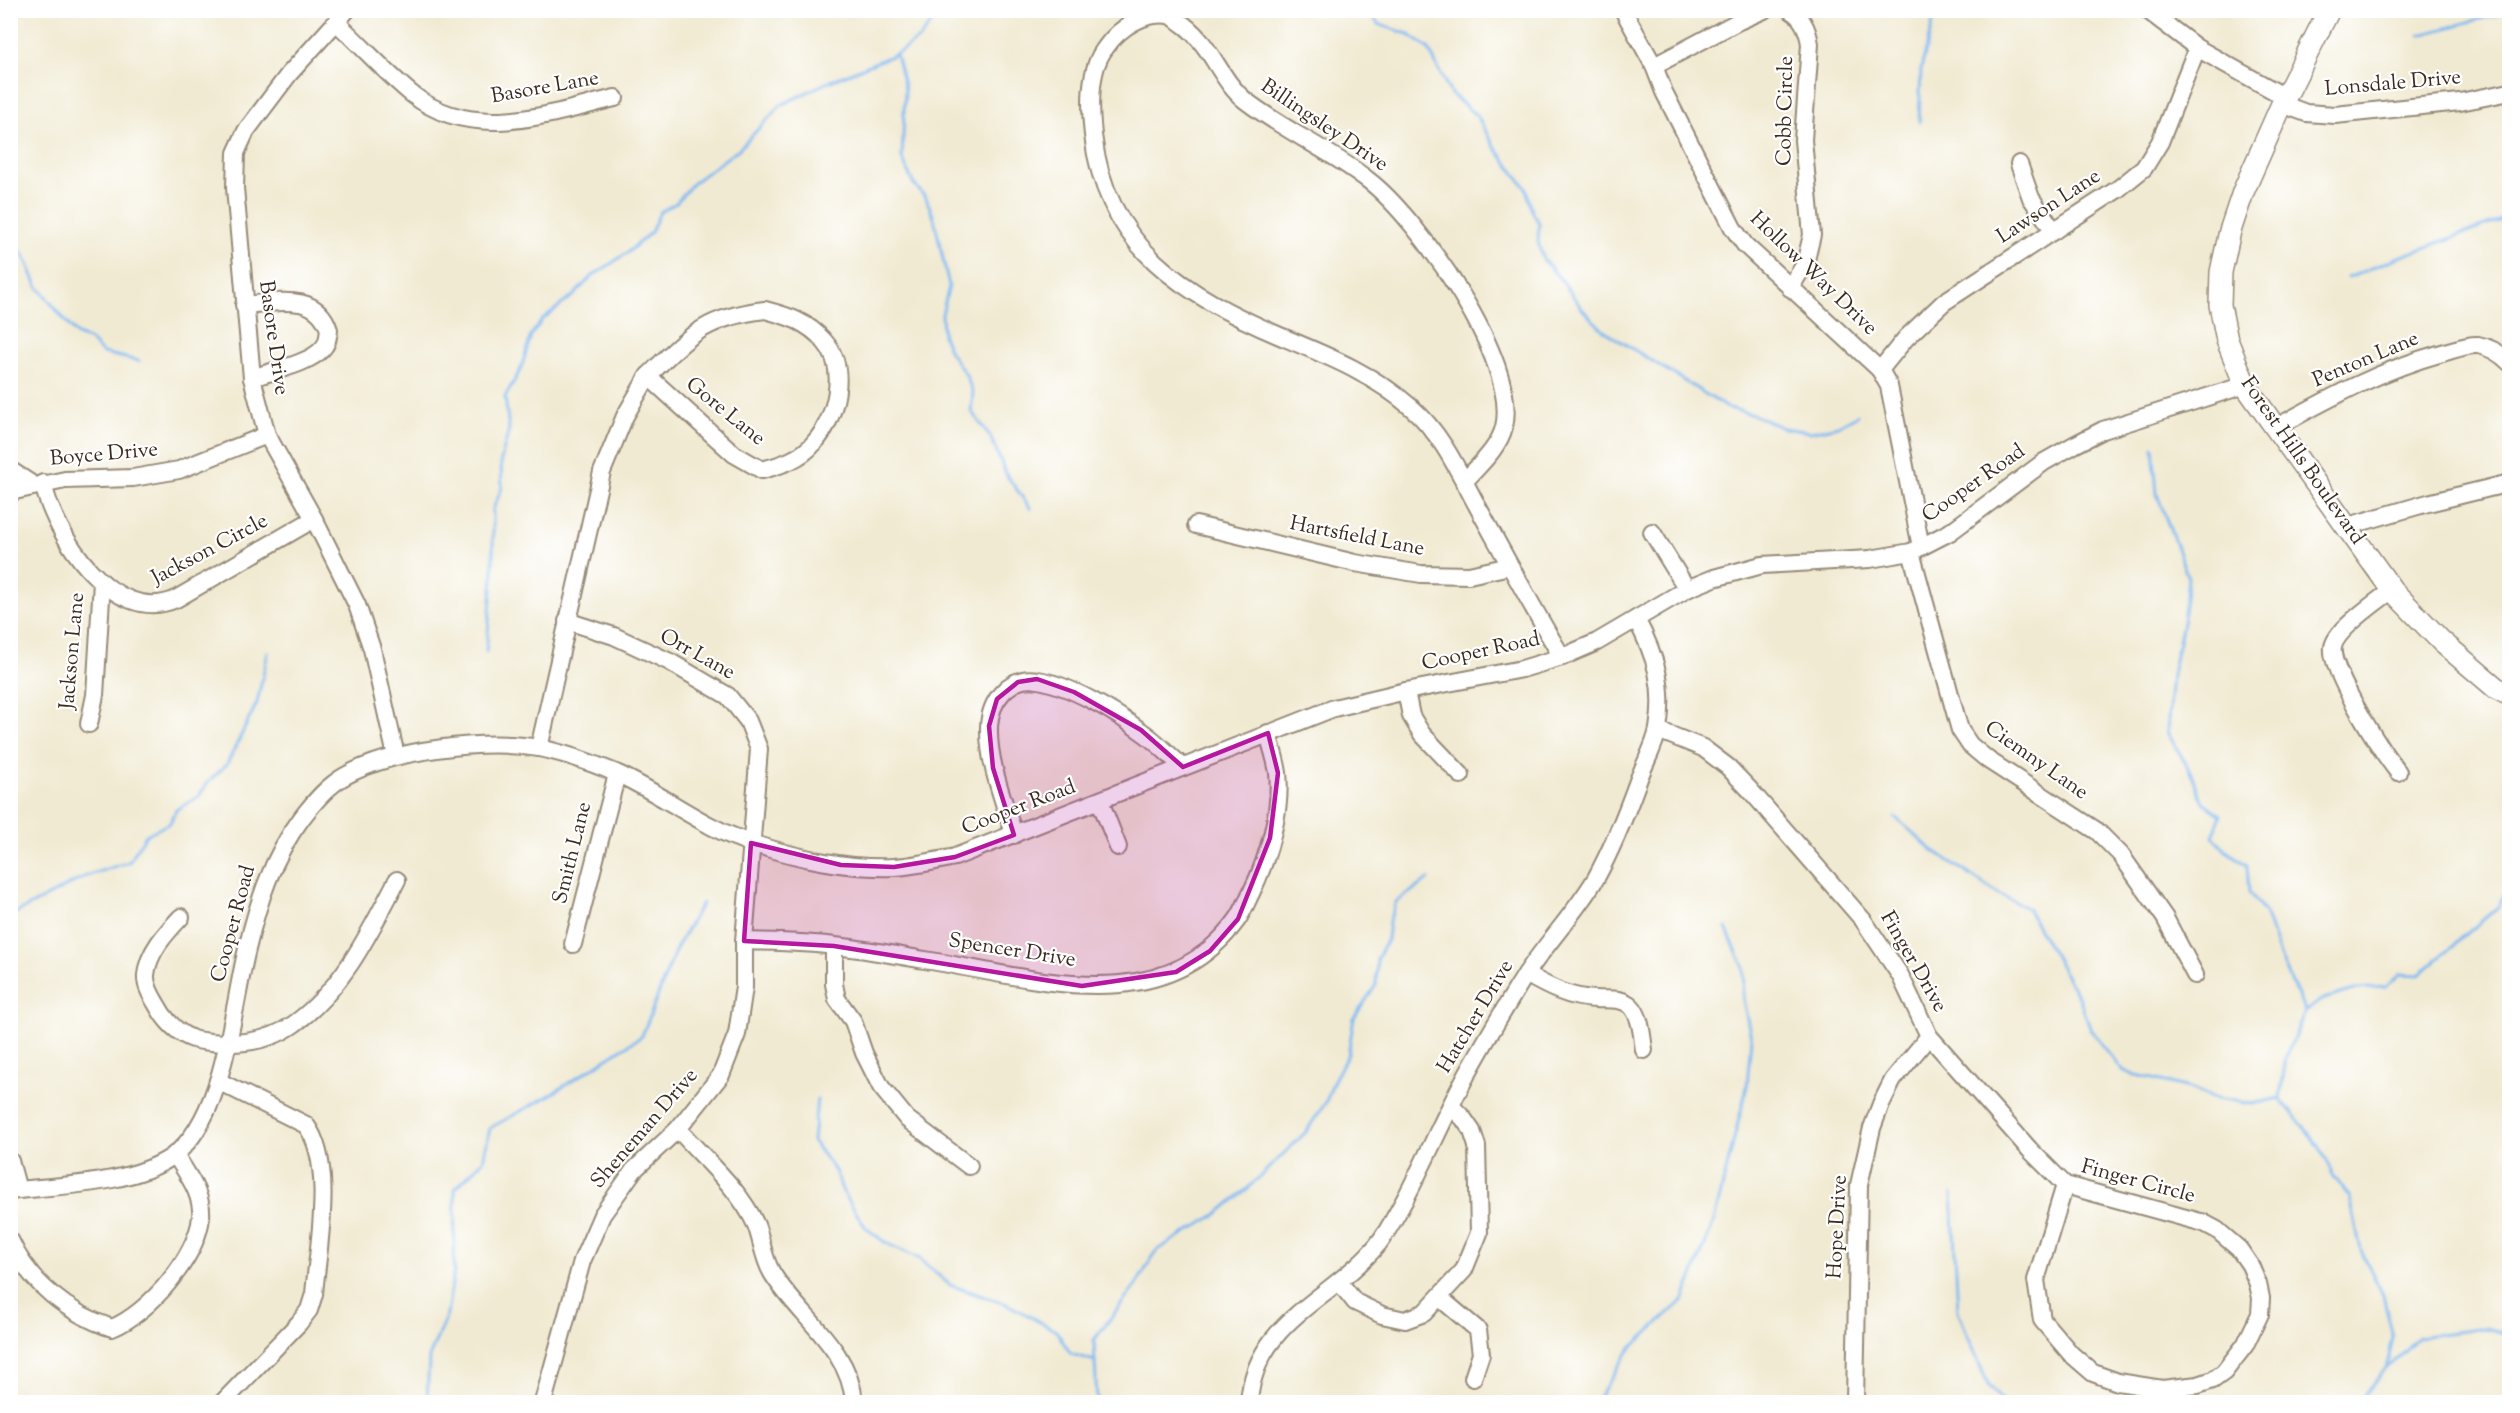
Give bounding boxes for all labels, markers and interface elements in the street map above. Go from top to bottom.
street label: Cobb Circle [1770,56,1802,166]
street label: Lonsdale Drive [2324,63,2462,105]
street label: Basore Lane [489,64,601,112]
street label: Billingsley Drive [1254,72,1394,180]
street label: Lawson Lane [1991,162,2107,252]
street label: Hollow Way Drive [1742,205,1884,343]
street label: Basore Drive [250,279,296,397]
street label: Penton Lane [2308,324,2424,396]
street label: Gore Lane [679,370,771,454]
street label: Forest Hills Boulevard [2233,371,2372,551]
street label: Boyce Drive [49,435,159,475]
street label: Cooper Road [1916,437,2032,531]
street label: Jackson Circle [146,507,274,594]
street label: Hartsfield Lane [1287,509,1427,565]
street label: Jackson Lane [53,591,93,712]
street label: Orr Lane [654,622,740,688]
street label: Cooper Road [1419,625,1543,679]
street label: Ciemny Lane [1978,714,2094,808]
street label: Cooper Road [958,772,1081,844]
street label: Smith Lane [546,799,600,907]
street label: Cooper Road [204,862,264,986]
street label: Finger Drive [1872,906,1954,1018]
street label: Spencer Drive [946,926,1078,976]
street label: Hatcher Drive [1430,955,1522,1079]
street label: Sheneman Drive [584,1062,706,1196]
street label: Finger Circle [2078,1152,2198,1212]
street label: Hope Drive [1820,1174,1856,1280]

